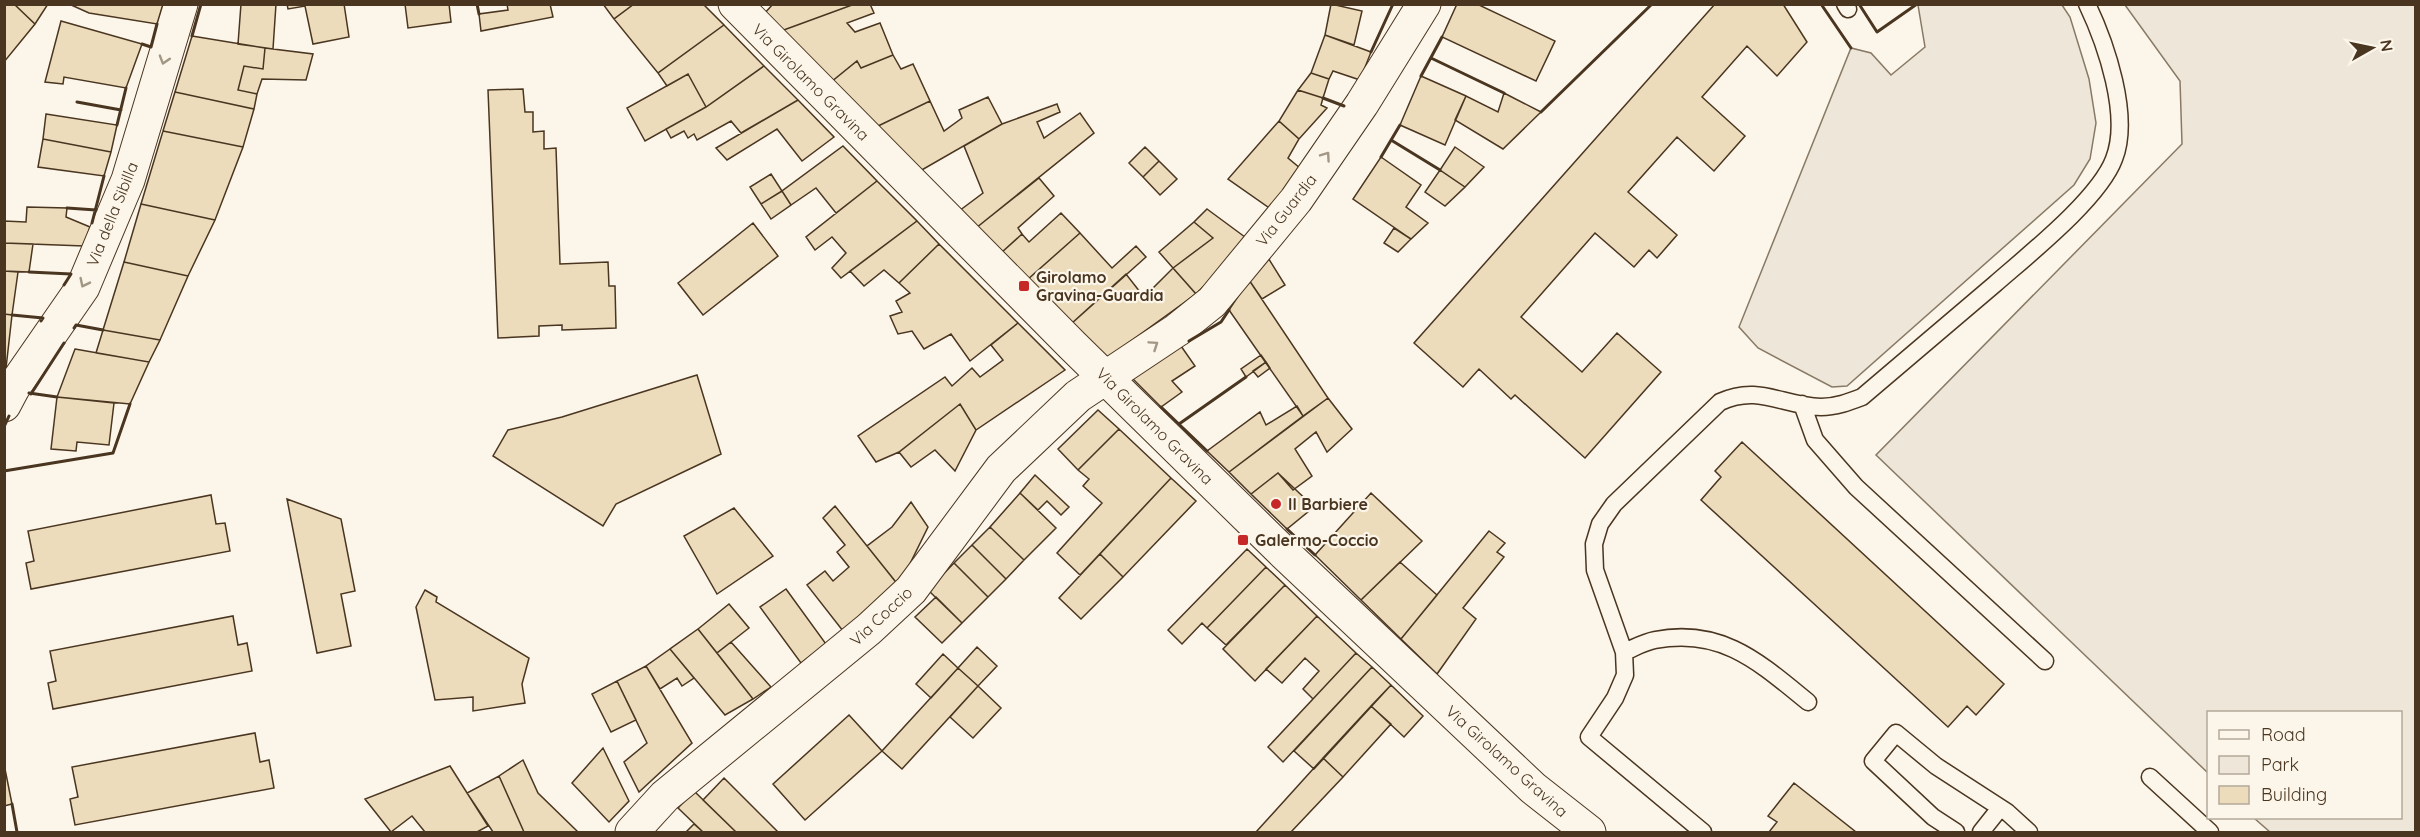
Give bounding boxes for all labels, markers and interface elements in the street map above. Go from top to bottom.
north arrow [2342,18,2402,78]
street label: Via Girolamo Gravina [748,19,874,145]
text: N [2376,38,2398,53]
one-way arrow [159,54,171,65]
one-way arrow [1319,152,1330,163]
street label: Via della Sibilla [82,159,142,269]
street label: Via Guardia [1251,170,1321,250]
place label: Girolamo Gravina-Guardia [1036,267,1163,305]
one-way arrow [79,277,91,288]
marker: Girolamo Gravina-Guardia [1017,279,1031,293]
one-way arrow [1147,341,1158,352]
street label: Via Girolamo Gravina [1092,363,1218,489]
place label: Il Barbiere [1288,494,1368,514]
marker: Il Barbiere [1269,497,1283,511]
place label: Galermo-Coccio [1255,530,1378,550]
marker: Galermo-Coccio [1236,533,1250,547]
street label: Via Coccio [846,582,916,650]
street label: Via Girolamo Gravina [1442,701,1572,821]
legend [2207,711,2402,819]
text: Road [2261,723,2306,746]
text: Park [2261,753,2299,776]
text: Building [2261,783,2327,806]

